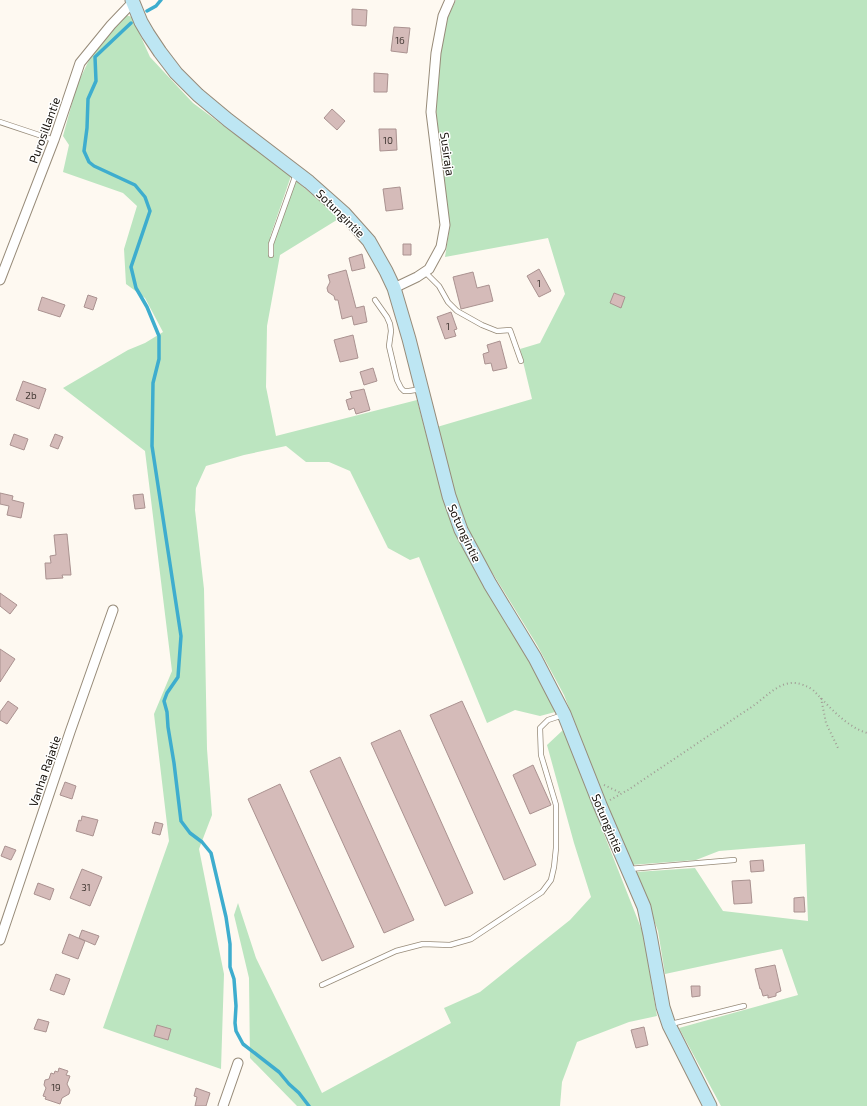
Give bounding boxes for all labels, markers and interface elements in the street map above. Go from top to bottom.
house number: 16 [395,34,405,46]
street label: Purosillantie [26,95,62,165]
street label: Susiraja [437,131,458,177]
house number: 10 [383,134,393,146]
street label: Sotungintie [314,186,368,240]
house number: 1 [537,277,541,289]
house number: 1 [446,320,450,332]
house number: 2b [25,389,37,401]
street label: Sotungintie [445,502,485,564]
street label: Vanha Rajatie [25,734,64,809]
street label: Sotungintie [589,791,627,855]
house number: 31 [81,881,91,893]
house number: 19 [51,1081,61,1093]

